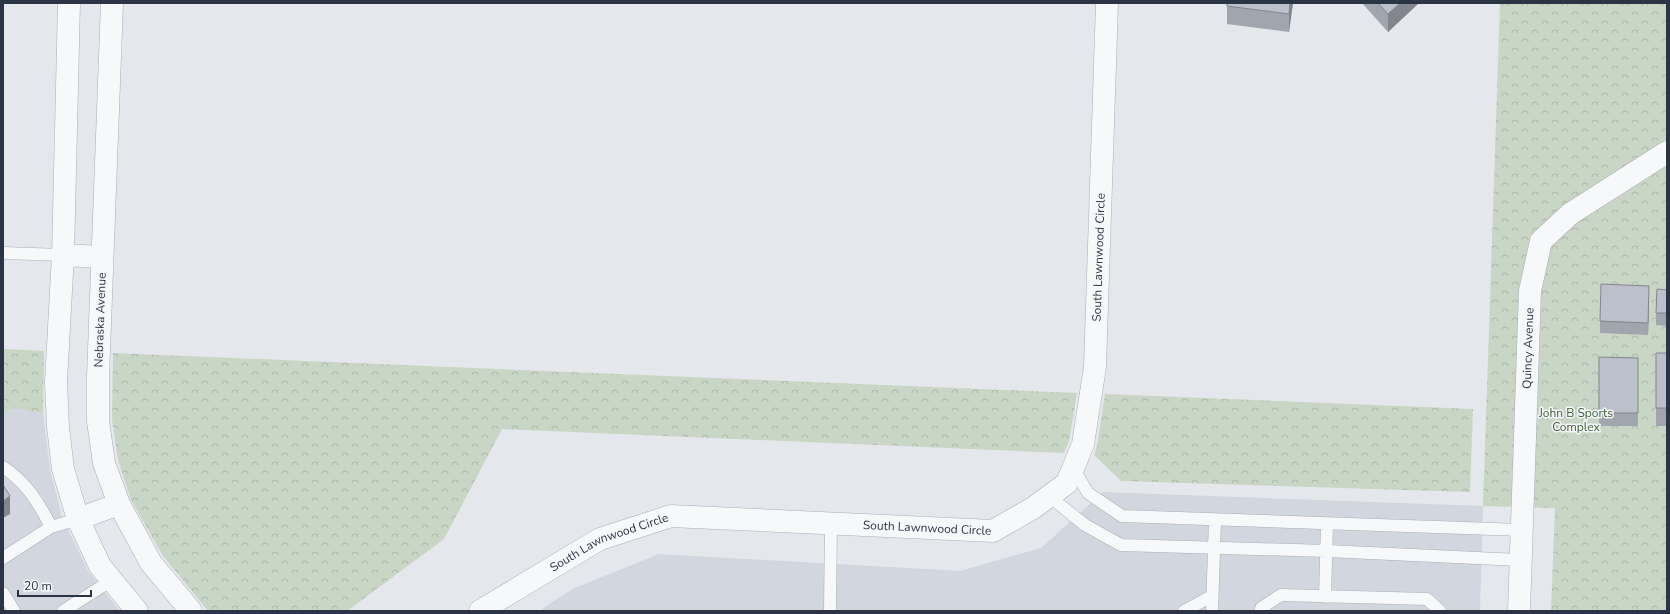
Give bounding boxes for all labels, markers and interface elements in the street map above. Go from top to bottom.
street label: South Lawnwood Circle [1088,193,1109,322]
street label: Nebraska Avenue [90,272,110,368]
street label: Quincy Avenue [1519,307,1537,389]
park label: John B Sports Complex [1538,405,1613,435]
street label: South Lawnwood Circle [547,509,670,575]
street label: South Lawnwood Circle [863,517,992,539]
scale bar [18,572,91,598]
text: 20 m [24,578,52,594]

